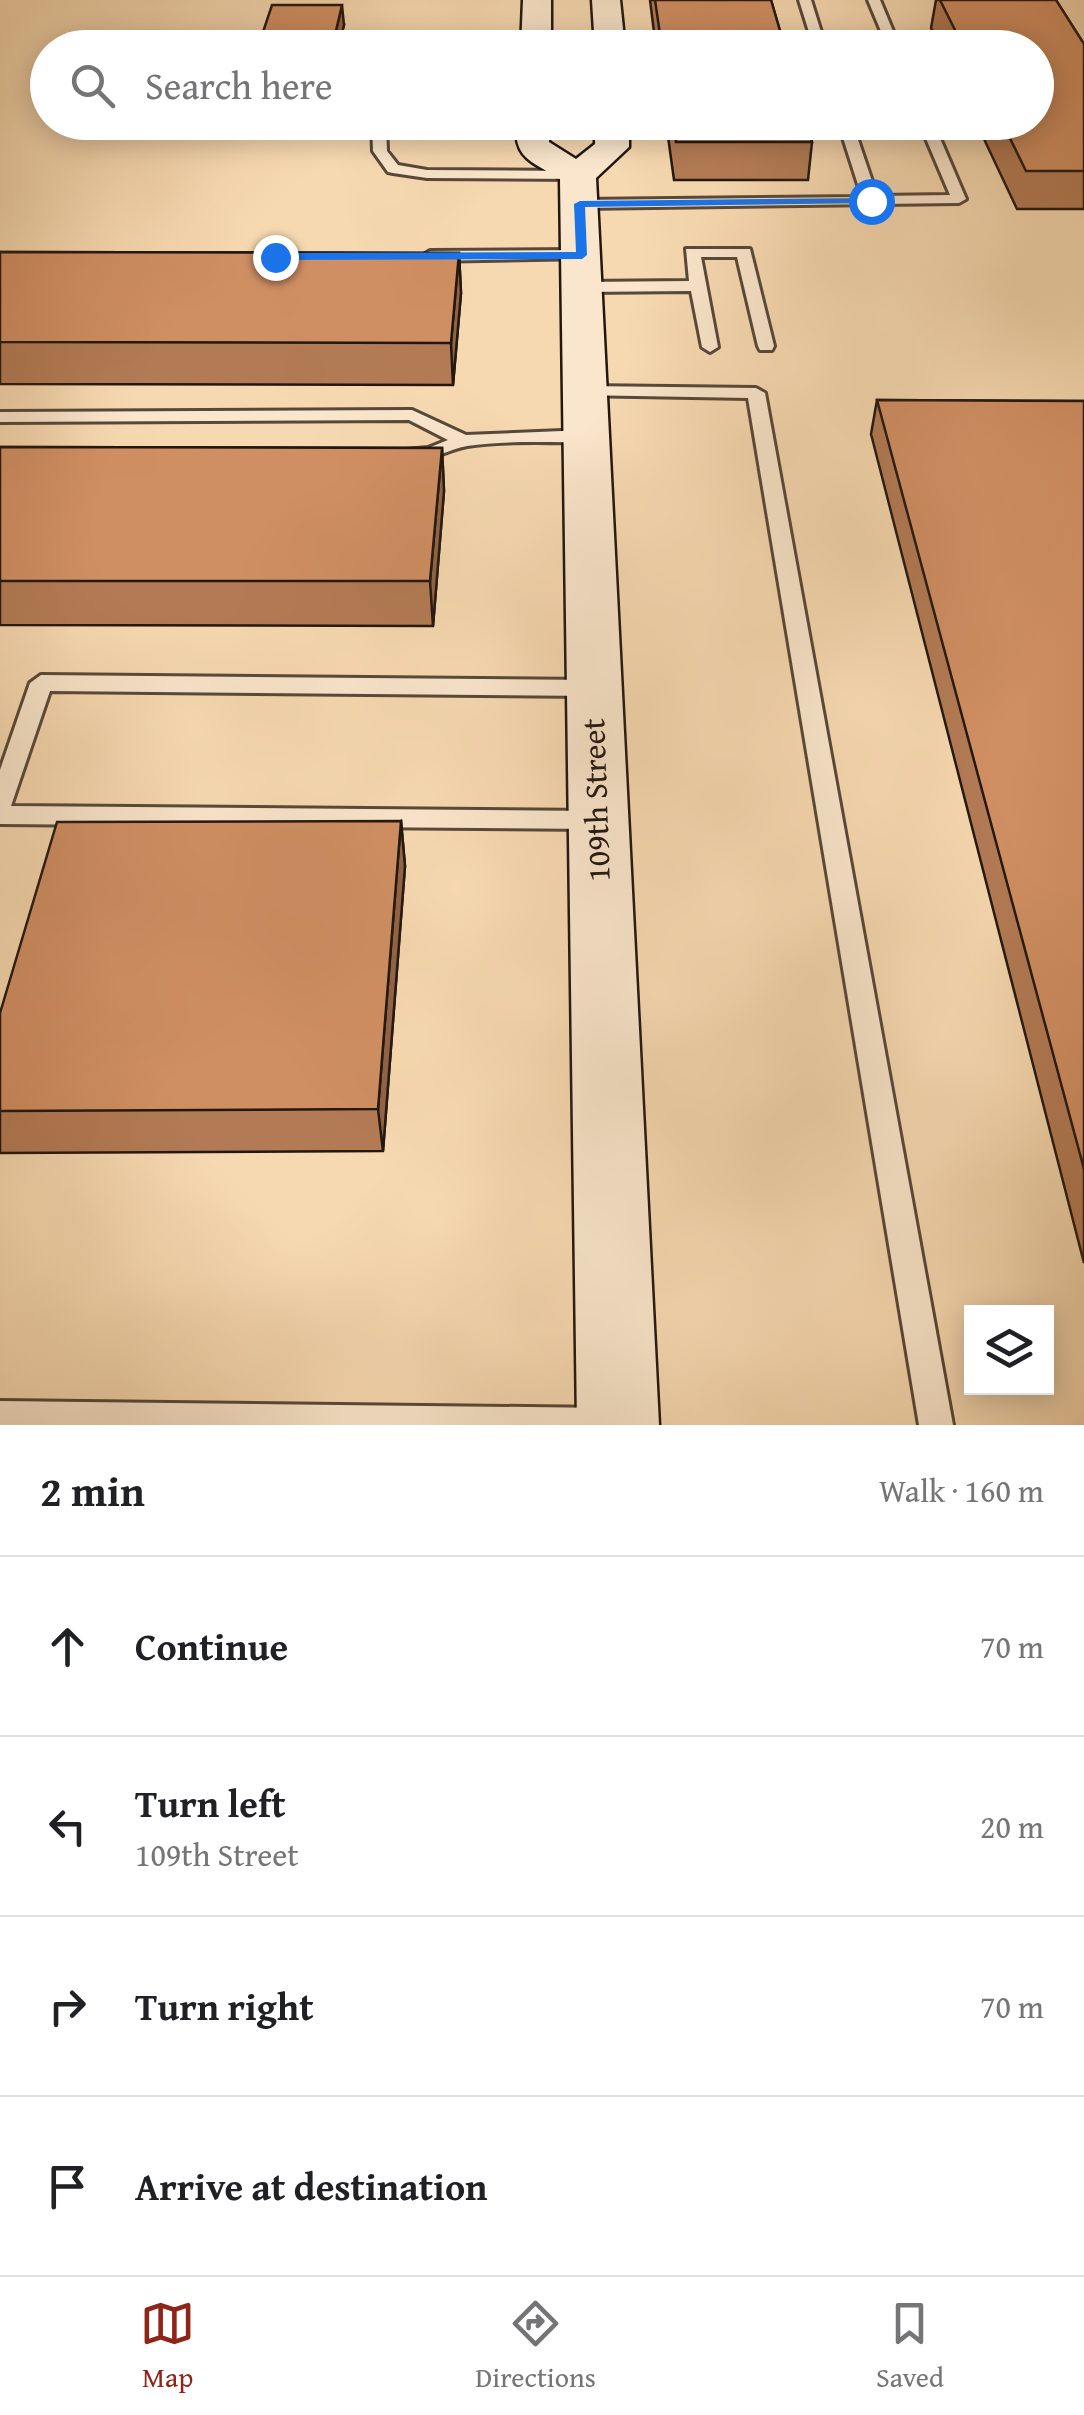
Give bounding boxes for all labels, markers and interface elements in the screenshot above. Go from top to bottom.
search box [30,30,1054,140]
text: Search here [145,57,333,113]
icon: search [65,58,120,113]
route start [849,179,895,225]
route end [253,235,299,281]
street label: 109th Street [569,718,622,883]
map controls [964,1305,1054,1395]
button: layers [964,1305,1054,1395]
text: 2 min [40,1460,145,1521]
text: Walk · 160 m [879,1467,1044,1514]
text: Continue [135,1618,288,1674]
icon: ahead [40,1619,95,1674]
text: 70 m [980,1623,1044,1670]
text: Turn left [135,1775,286,1831]
icon: left [40,1799,95,1854]
text: 20 m [980,1803,1044,1850]
text: 109th Street [135,1831,298,1878]
text: Turn right [135,1978,314,2034]
icon: right [40,1979,95,2034]
text: 70 m [980,1983,1044,2030]
text: Arrive at destination [135,2158,488,2214]
icon: arrive [40,2159,95,2214]
tab: Map [140,2296,195,2397]
tab: Directions [475,2296,596,2397]
tab: Saved [876,2296,944,2397]

